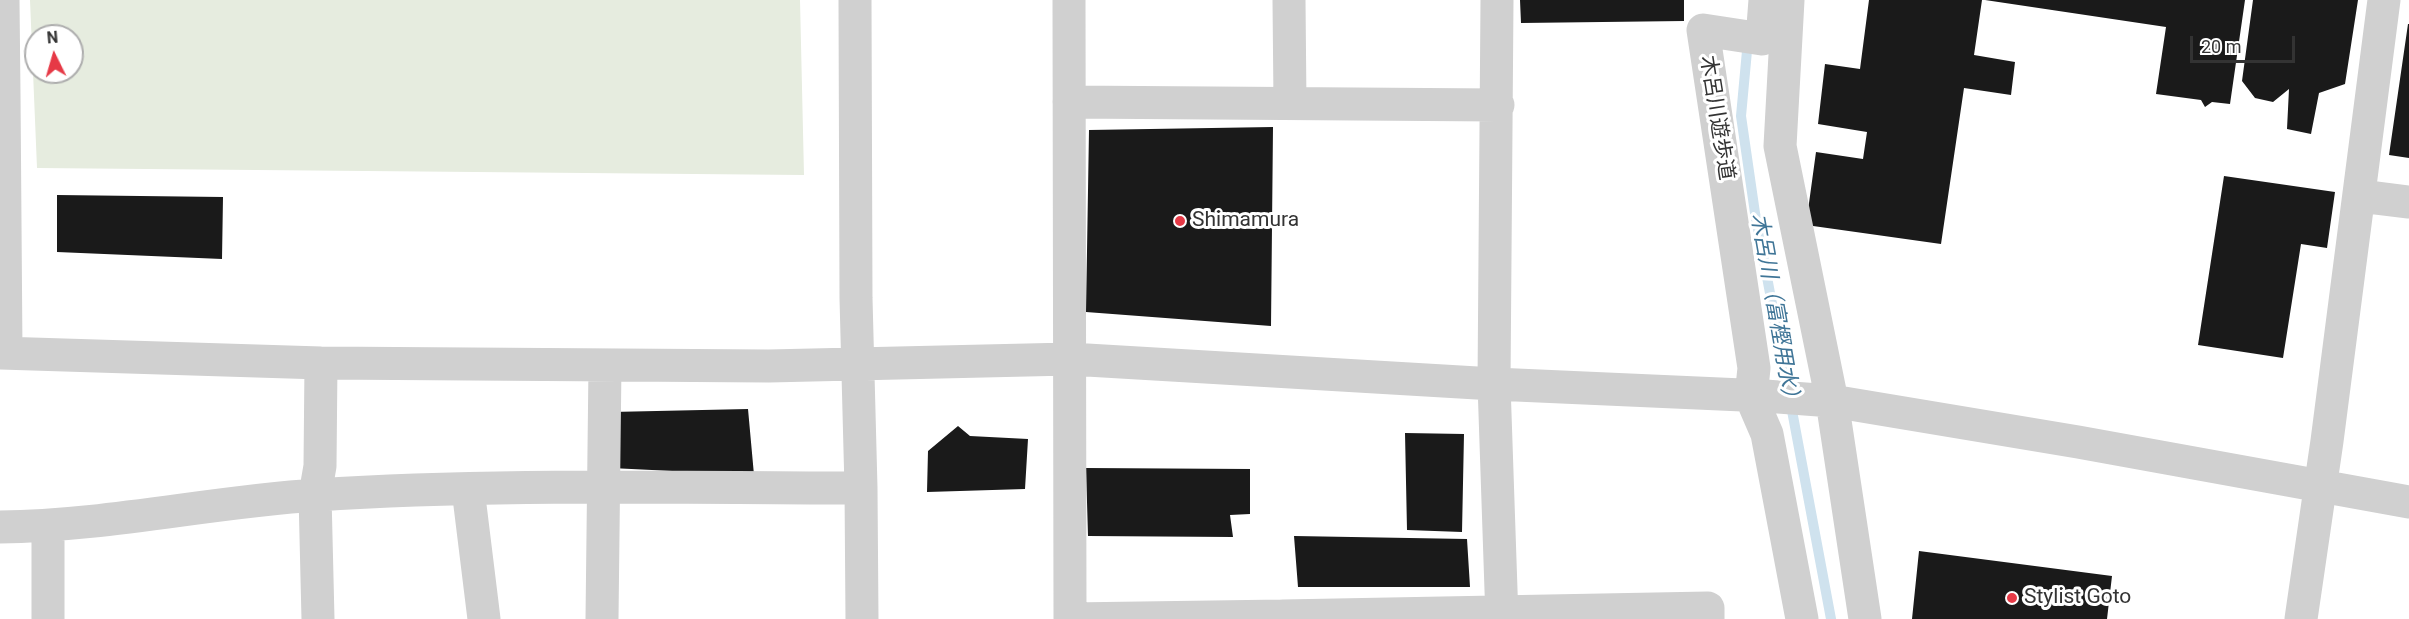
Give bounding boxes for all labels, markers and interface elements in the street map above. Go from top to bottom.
north arrow [24,24,84,84]
scale bar [2193,24,2298,62]
text: N [46,28,59,48]
text: 20 m [2201,36,2241,57]
street label: 木呂川遊歩道 [1694,54,1738,182]
place label: Shimamura [1192,208,1299,234]
water label: 木呂川（富樫用水） [1744,211,1804,411]
marker: Shimamura [1173,214,1187,228]
place label: Stylist Goto [2024,585,2131,611]
marker: Stylist Goto [2005,591,2019,605]

